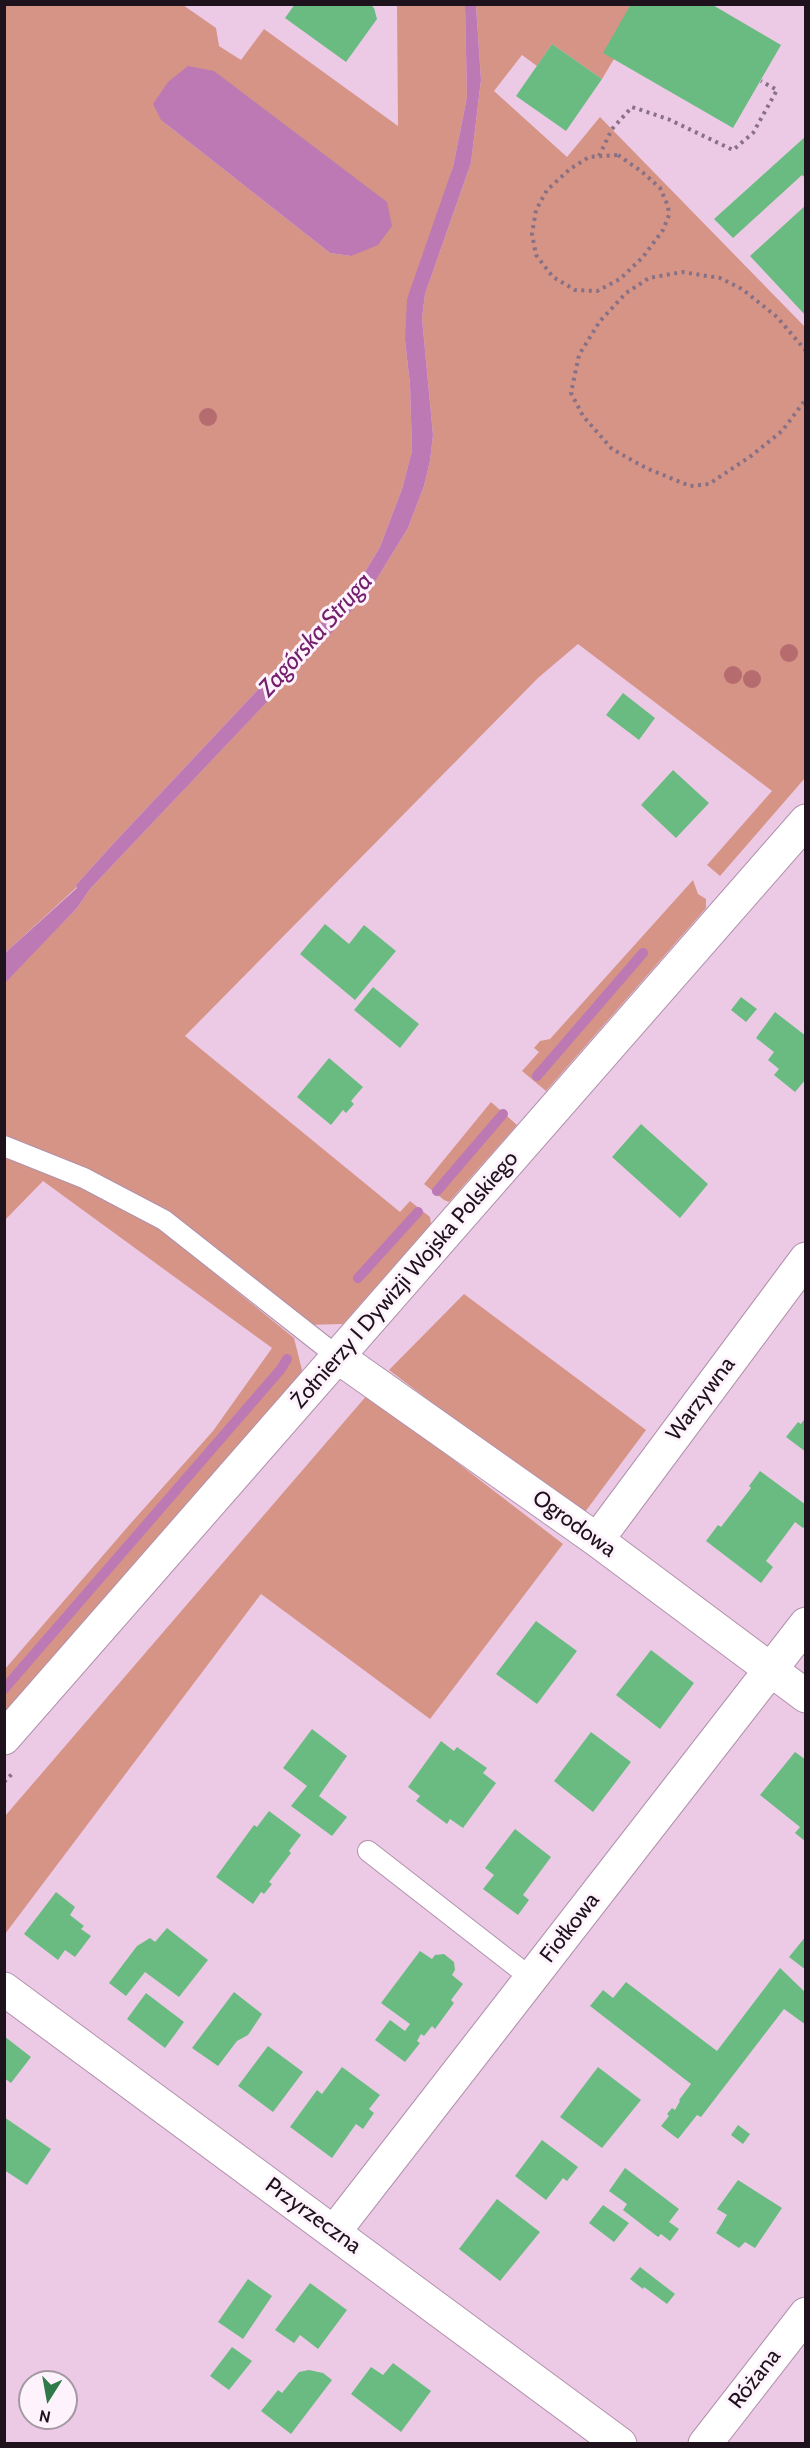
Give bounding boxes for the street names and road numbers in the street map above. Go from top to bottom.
street label: Żołnierzy I Dywizji Wojska Polskiego [286,1146,524,1414]
street label: Warzywna [661,1352,741,1446]
street label: Ogrodowa [527,1485,621,1563]
street label: Fiołkowa [535,1888,605,1968]
street label: Przyrzeczna [260,2172,366,2260]
street label: Różana [723,2344,787,2414]

